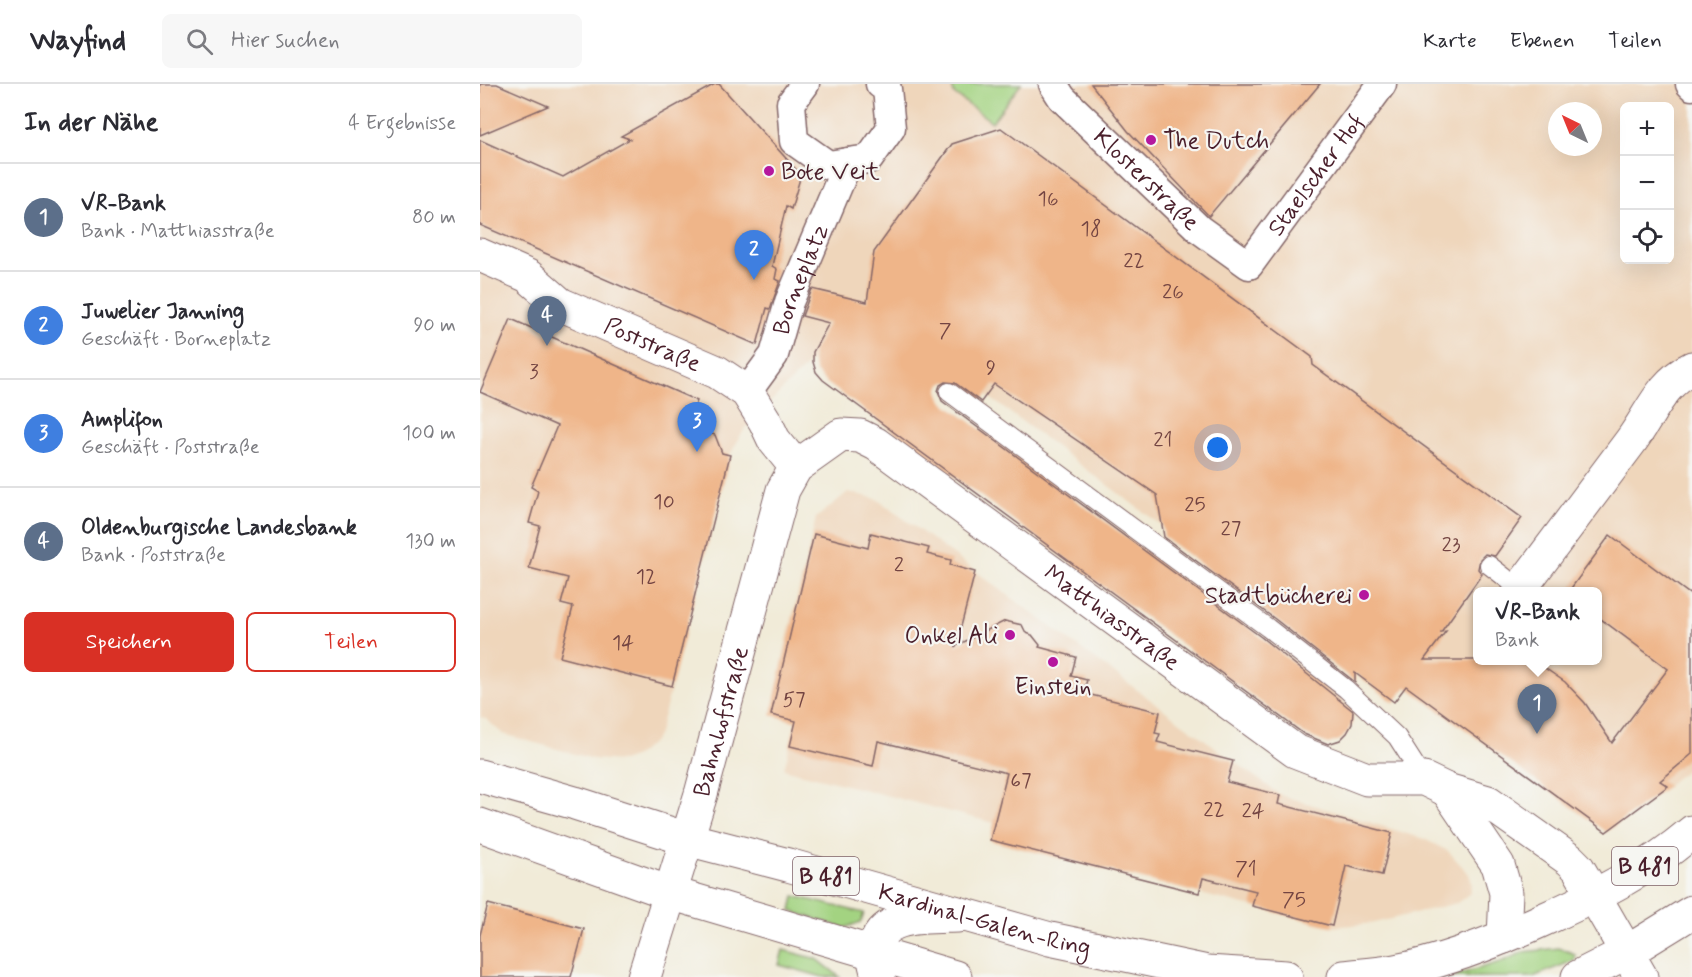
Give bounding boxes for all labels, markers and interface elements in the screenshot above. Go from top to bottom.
search box [162,14,582,68]
text: Wayfind [30,23,126,60]
icon: search [183,25,216,58]
text: Hier suchen [231,27,340,55]
text: Karte [1423,27,1477,55]
text: Ebenen [1510,27,1575,55]
text: Teilen [1608,27,1662,55]
north arrow [1548,102,1602,156]
map controls [1620,102,1674,264]
button: + [1620,102,1674,156]
text: In der Nähe [24,106,158,140]
street label: Staelscher Hof [1261,108,1372,243]
text: 4 Ergebnisse [348,110,456,137]
street label: Klosterstraße [1086,122,1206,238]
place label: The Dutch [1163,126,1269,157]
marker: The Dutch [1144,133,1158,147]
button: − [1620,156,1674,210]
place label: Bote Veit [781,157,880,188]
marker: Bote Veit [762,164,776,178]
house number: 16 [1038,185,1059,213]
text: VR-Bank [81,190,166,218]
text: 1 [39,204,48,231]
text: 80 m [412,204,456,231]
button: locate [1620,210,1674,264]
house number: 18 [1081,215,1101,243]
text: Bank · Matthiasstraße [81,218,275,245]
street label: Borneplatz [767,220,837,338]
pin: 2 [734,230,774,280]
house number: 22 [1123,247,1145,275]
house number: 26 [1162,278,1184,306]
pin: 4 [528,296,566,346]
text: Juwelier Janning [81,298,244,326]
street label: Poststraße [599,311,705,380]
text: 2 [39,312,48,339]
text: 90 m [413,312,456,339]
house number: 7 [939,317,952,345]
text: Geschäft · Borneplatz [81,326,271,353]
house number: 9 [986,354,996,382]
house number: 3 [529,358,539,386]
pin: 3 [678,402,716,452]
text: Amplifon [81,406,163,434]
text: 3 [39,420,48,447]
text: 100 m [402,420,456,447]
house number: 21 [1153,426,1173,454]
your location [1203,433,1232,462]
text: Geschäft · Poststraße [81,434,260,461]
house number: 10 [653,488,675,516]
house number: 25 [1184,491,1206,519]
text: Oldenburgische Landesbank [81,514,357,542]
house number: 27 [1221,515,1241,543]
text: 4 [38,528,49,555]
text: 130 m [405,528,456,555]
house number: 23 [1441,531,1461,559]
text: Bank · Poststraße [81,542,226,569]
house number: 2 [894,551,904,579]
street label: Matthiasstraße [1037,558,1186,679]
house number: 12 [636,563,656,591]
place label: Stadtbücherei [1205,581,1352,612]
popup [1473,587,1602,665]
marker: Stadtbücherei [1357,588,1371,602]
text: VR-Bank [1495,599,1580,627]
button: Speichern [24,612,234,672]
button: Teilen [246,612,456,672]
place label: Onkel Ali [904,621,998,652]
text: Bank [1495,627,1539,654]
marker: Onkel Ali [1003,628,1017,642]
house number: 14 [612,629,634,657]
street label: Bahnhofstraße [687,643,757,800]
marker: Einstein [1046,655,1060,669]
place label: Einstein [1015,672,1091,703]
pin: 1 [1518,684,1556,734]
house number: 57 [782,686,806,714]
house number: 67 [1010,767,1032,795]
house number: 22 [1203,796,1225,824]
house number: 24 [1241,797,1265,825]
road number: B 481 [1612,847,1678,885]
house number: 71 [1235,855,1257,883]
road number: B 481 [793,857,859,895]
street label: Kardinal-Galen-Ring [875,877,1093,966]
house number: 75 [1282,886,1306,914]

